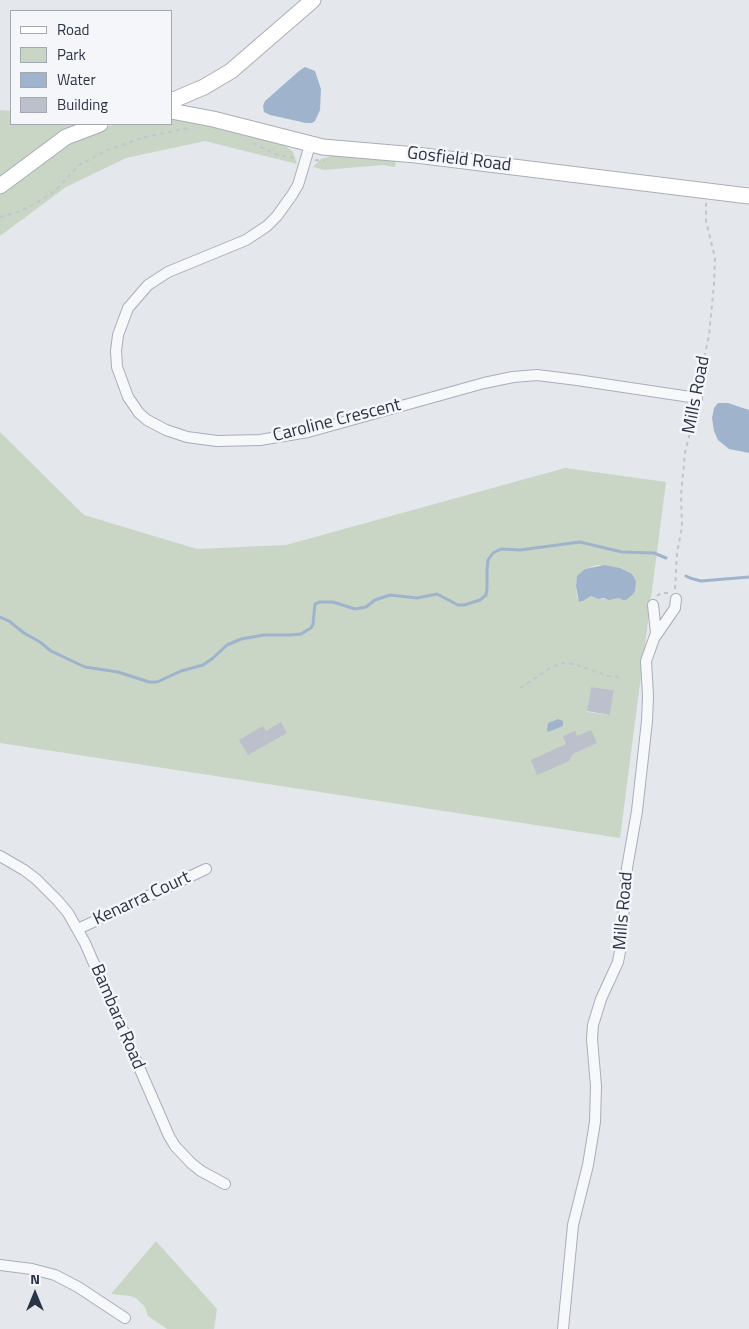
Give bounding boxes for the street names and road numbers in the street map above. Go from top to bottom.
street label: Gosfield Road [406,143,512,177]
street label: Mills Road [679,354,715,436]
street label: Caroline Crescent [271,395,403,447]
street label: Kenarra Court [90,867,194,931]
street label: Mills Road [610,871,638,951]
street label: Bambara Road [85,961,149,1073]

